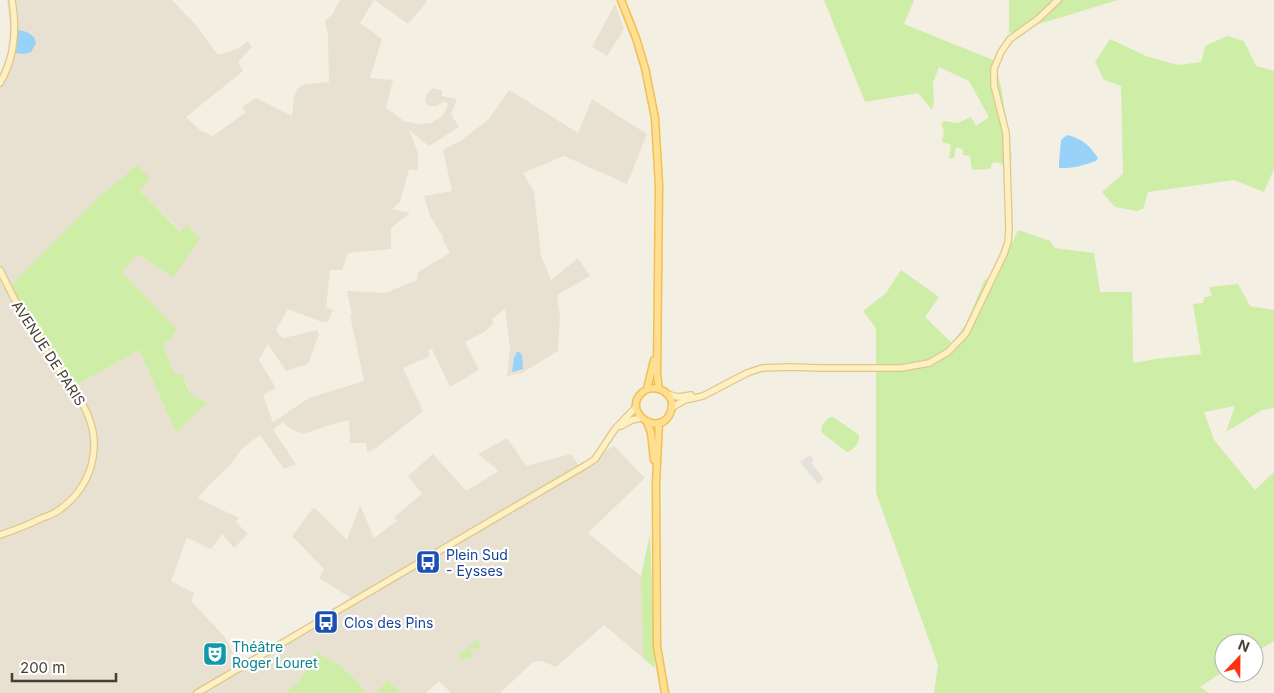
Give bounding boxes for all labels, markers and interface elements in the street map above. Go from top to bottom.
street label: AVENUE DE PARIS [9,297,89,409]
place label: Plein Sud - Eysses [446,546,508,579]
bus stop icon: Plein Sud - Eysses [415,549,441,575]
bus stop icon: Clos des Pins [313,609,339,635]
place label: Clos des Pins [344,614,433,631]
north arrow [1214,633,1264,683]
text: N [1236,636,1252,655]
place label: Théâtre Roger Louret [232,638,318,671]
theatre icon: Théâtre Roger Louret [202,641,228,667]
scale bar [12,650,116,682]
text: 200 m [20,658,65,677]

